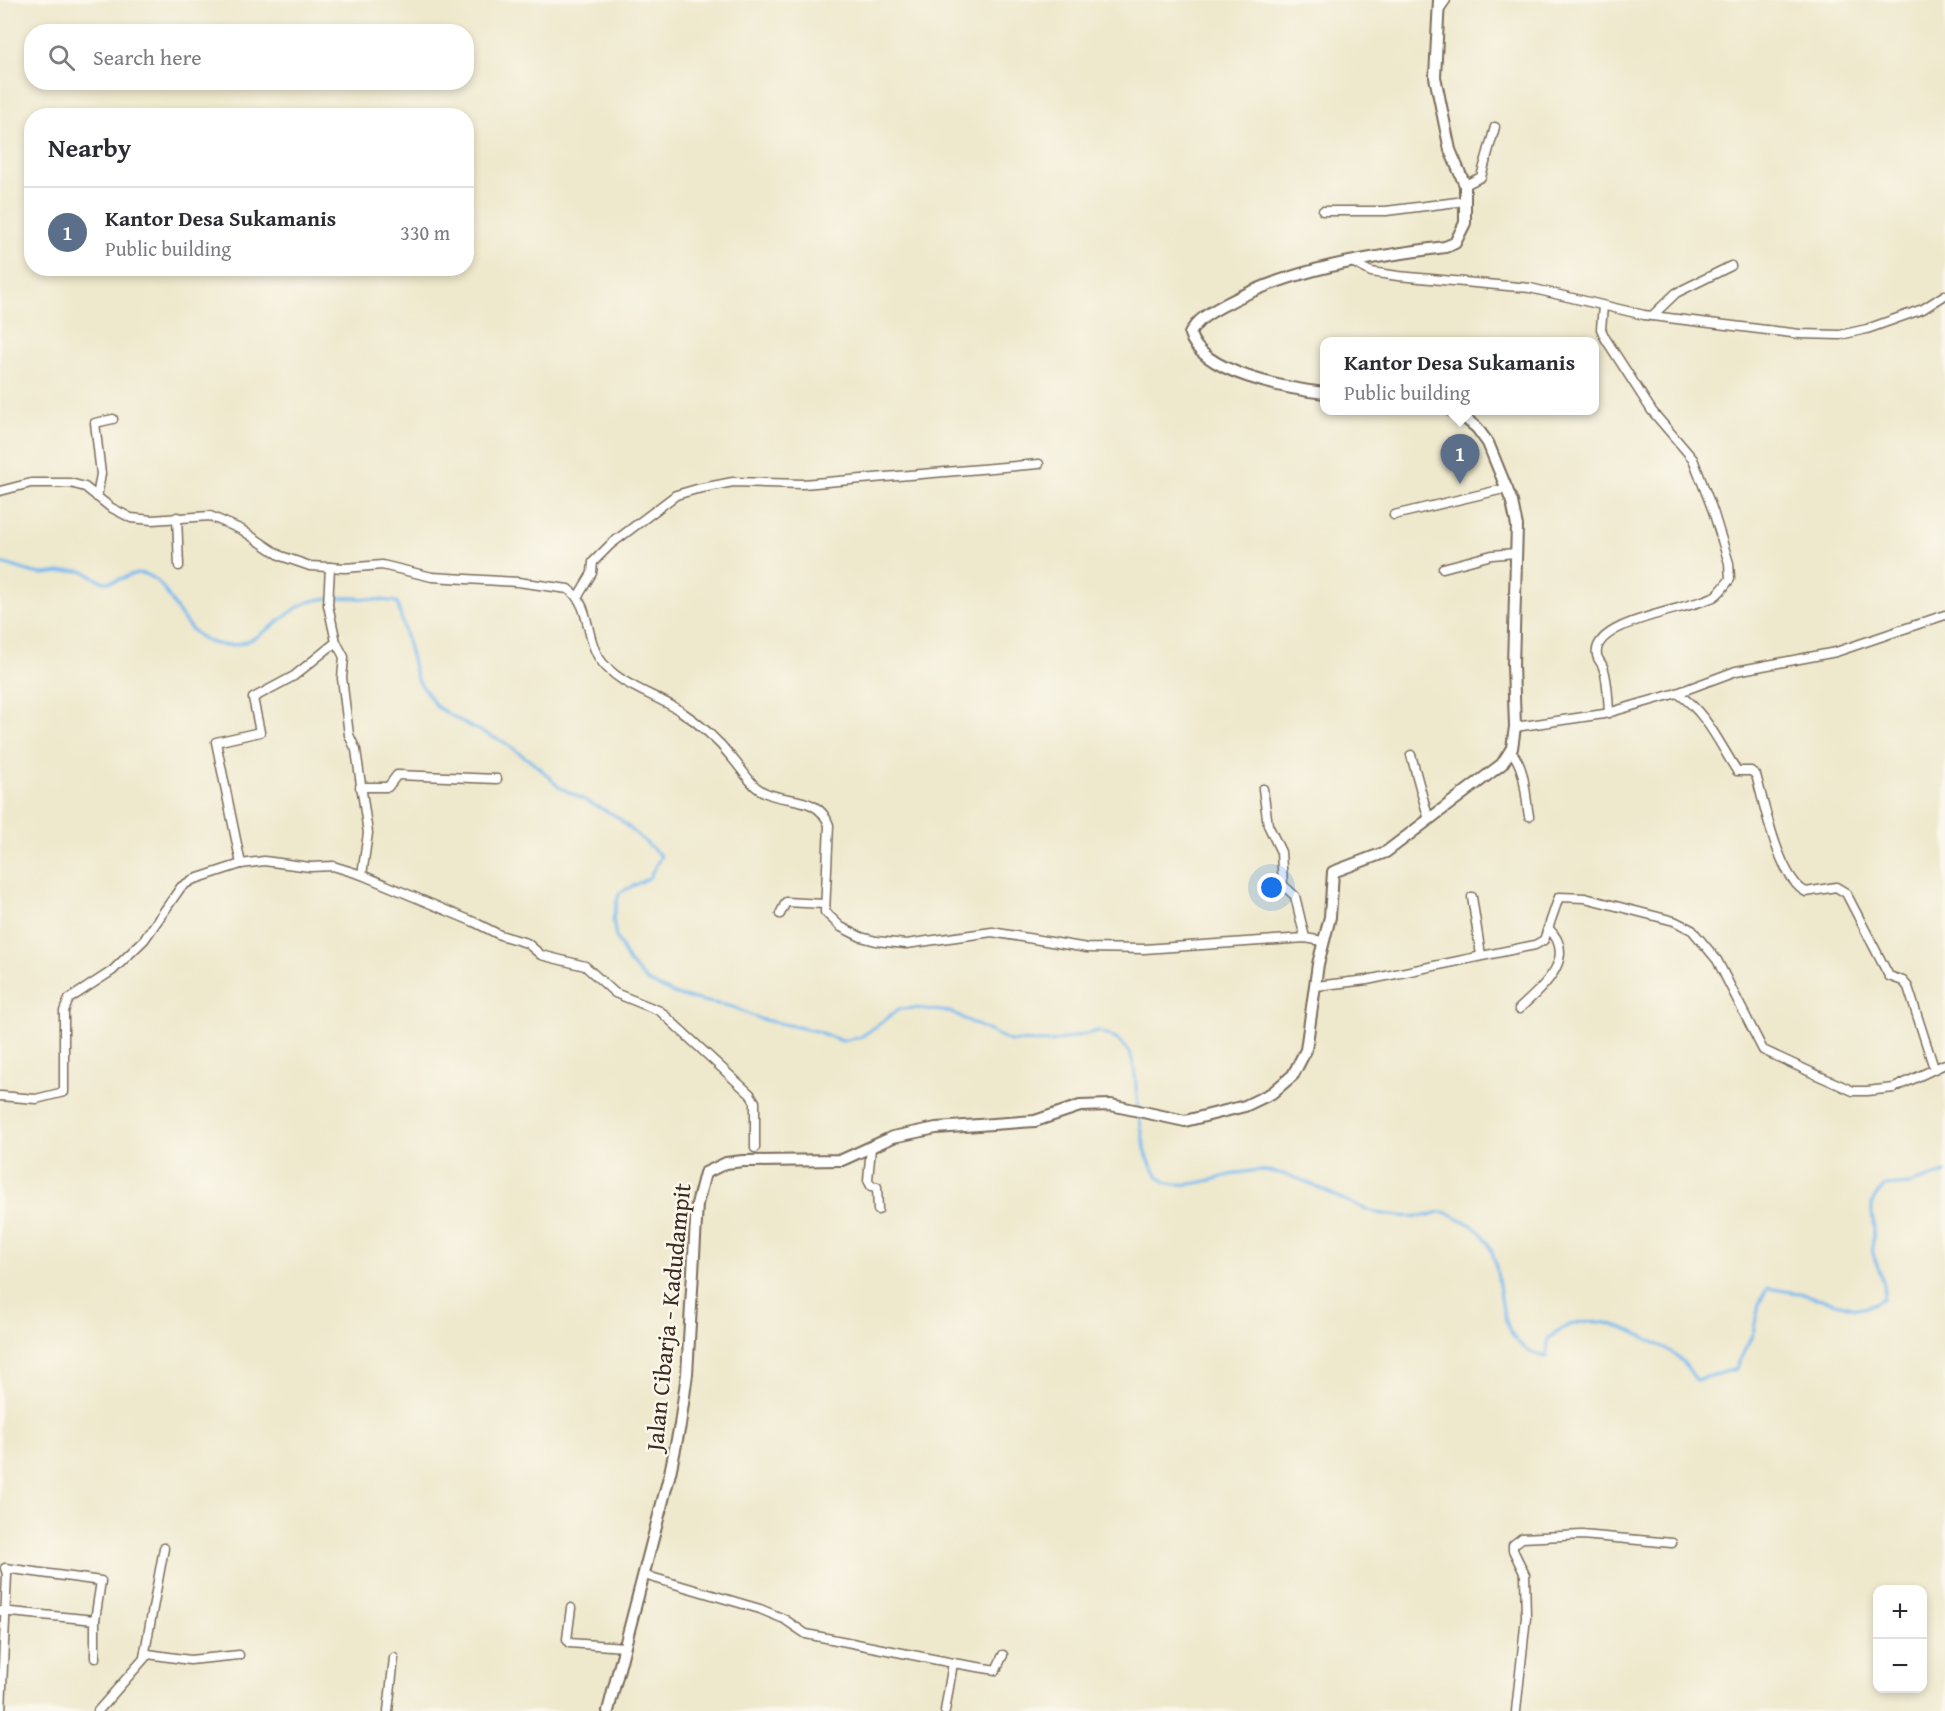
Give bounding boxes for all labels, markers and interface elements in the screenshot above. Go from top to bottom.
search box [24,24,474,90]
icon: search [45,41,78,74]
text: Search here [93,41,202,73]
text: Nearby [48,128,131,167]
text: Kantor Desa Sukamanis [105,202,336,234]
text: 1 [62,218,73,247]
text: 330 m [400,218,450,247]
text: Public building [105,234,231,263]
popup [1320,337,1599,415]
text: Kantor Desa Sukamanis [1344,346,1575,378]
text: Public building [1344,378,1470,407]
pin: 1 [1440,434,1480,484]
your location [1257,873,1286,902]
street label: Jalan Cibarja - Kadudampit [636,1181,700,1456]
map controls [1873,1585,1927,1693]
button: + [1873,1585,1927,1639]
button: − [1873,1639,1927,1693]

